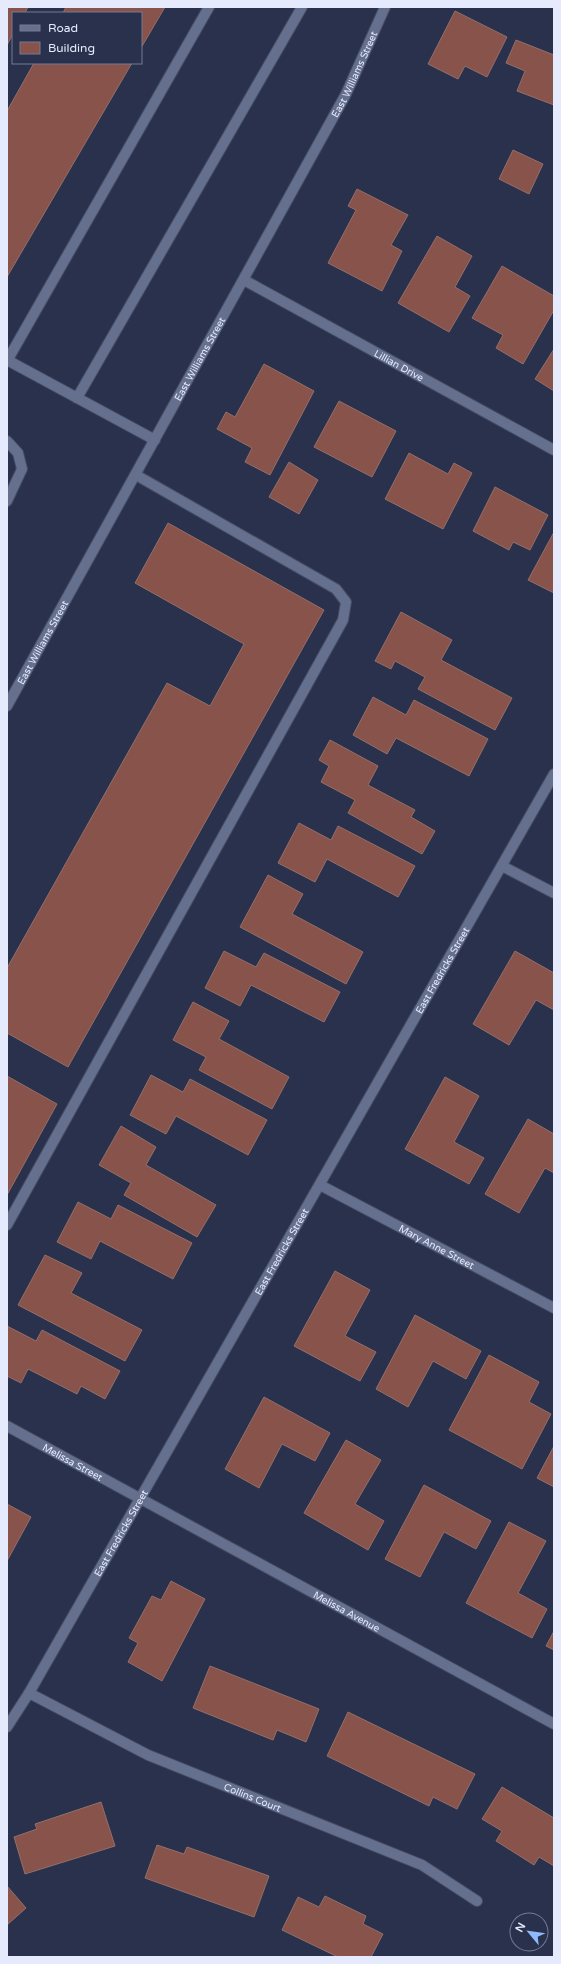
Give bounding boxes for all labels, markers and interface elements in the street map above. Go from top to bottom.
legend [12,12,142,64]
text: Road [48,21,78,35]
street label: East Williams Street [329,29,380,120]
text: Building [48,41,95,55]
street label: East Williams Street [172,315,228,403]
street label: Lillian Drive [372,348,426,385]
street label: East Williams Street [15,598,71,687]
street label: East Fredricks Street [413,925,472,1016]
street label: East Fredricks Street [253,1206,312,1297]
street label: Mary Anne Street [397,1223,476,1272]
street label: Melissa Street [40,1442,105,1484]
street label: East Fredricks Street [92,1488,151,1579]
street label: Melissa Avenue [311,1589,382,1635]
street label: Collins Court [222,1781,283,1815]
north arrow [509,1912,549,1952]
text: N [513,1920,529,1934]

